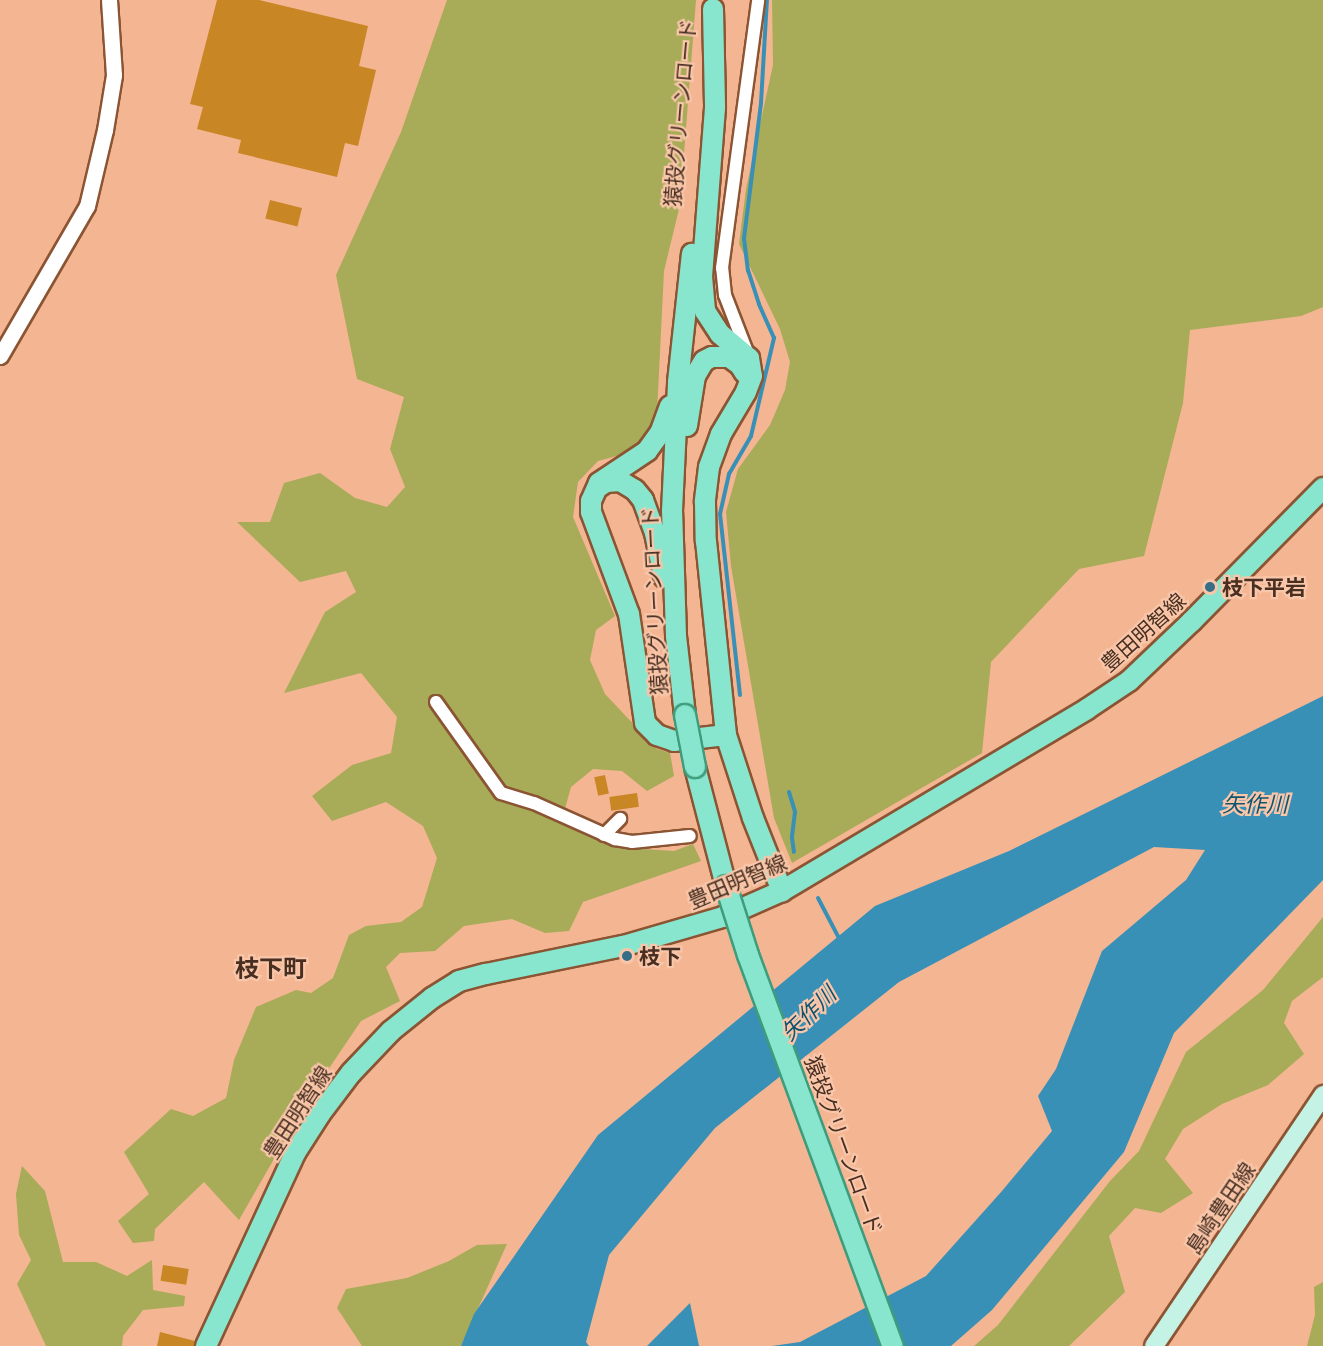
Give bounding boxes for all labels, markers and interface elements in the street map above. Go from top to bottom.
street label: 猿投グリーンロード [659,18,701,208]
street label: 猿投グリーンロード [636,506,672,696]
place label: 枝下平岩 [1222,574,1306,600]
marker: 枝下平岩 [1203,580,1217,594]
street label: 豊田明智線 [1096,588,1190,676]
water label: 矢作川 [1222,791,1288,817]
street label: 豊田明智線 [684,849,790,913]
place label: 枝下 [639,943,681,969]
marker: 枝下 [620,949,634,963]
district label: 枝下町 [235,954,307,982]
water label: 矢作川 [775,981,841,1045]
street label: 猿投グリーンロード [800,1052,888,1238]
street label: 豊田明智線 [258,1061,336,1163]
street label: 島崎豊田線 [1180,1157,1260,1259]

